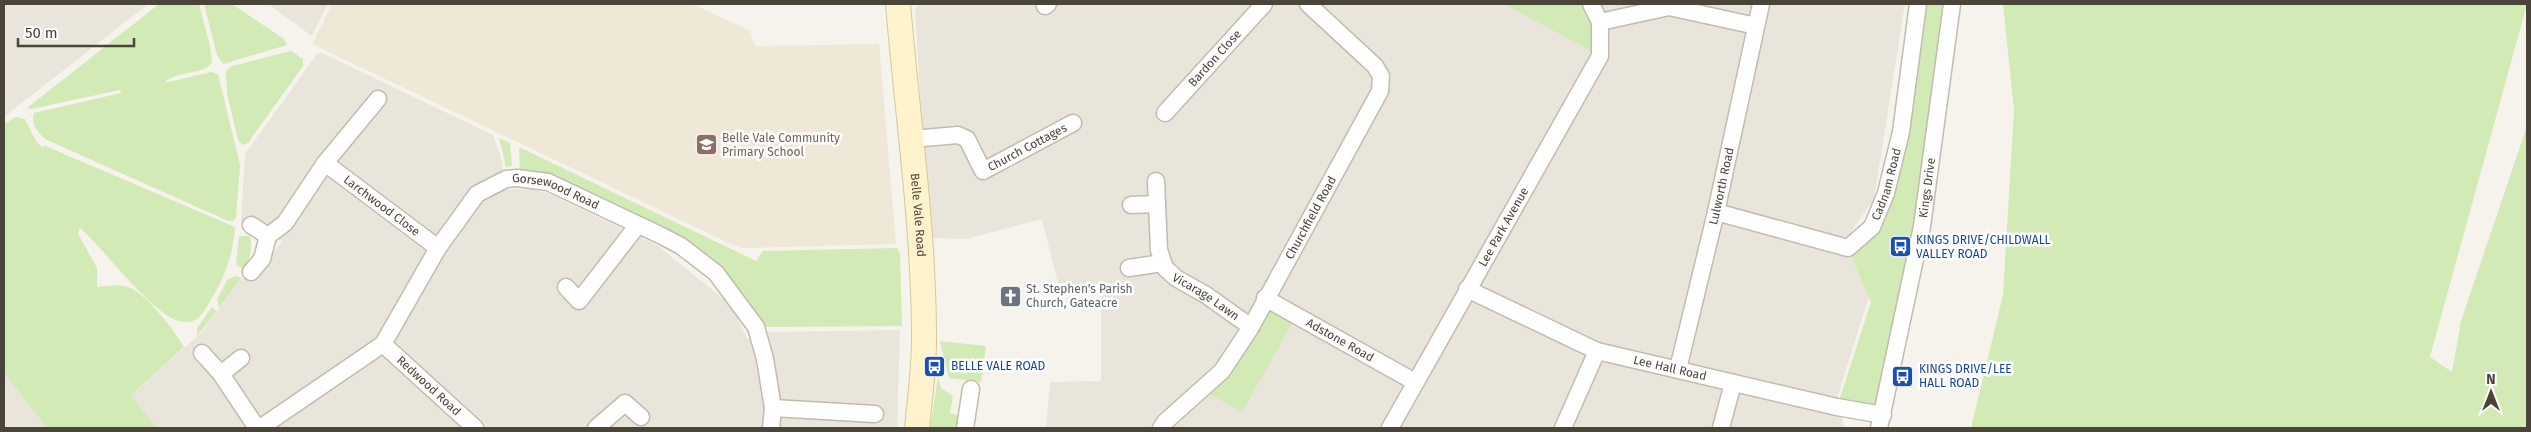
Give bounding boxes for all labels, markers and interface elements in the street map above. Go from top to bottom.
scale bar [18,15,134,47]
text: 50 m [25,24,58,42]
street label: Bardon Close [1185,27,1244,90]
street label: Church Cottages [985,120,1070,174]
place label: Belle Vale Community Primary School [722,131,840,159]
school or university icon: Belle Vale Community Primary School [694,133,718,157]
street label: Lulworth Road [1706,146,1737,226]
street label: Cadnam Road [1868,147,1904,223]
street label: Kings Drive [1916,157,1938,219]
street label: Gorsewood Road [512,171,601,212]
street label: Belle Vale Road [908,172,928,257]
street label: Larchwood Close [341,173,423,239]
street label: Churchfield Road [1282,174,1339,262]
street label: Lee Park Avenue [1476,185,1531,269]
place label: KINGS DRIVE/CHILDWALL VALLEY ROAD [1916,233,2051,261]
bus stop icon: KINGS DRIVE/CHILDWALL VALLEY ROAD [1888,235,1912,259]
street label: Vicarage Lawn [1170,270,1242,323]
place label: St. Stephen's Parish Church, Gateacre [1026,282,1133,310]
church icon: St. Stephen's Parish Church, Gateacre [998,284,1022,308]
street label: Adstone Road [1304,316,1376,365]
street label: Redwood Road [394,353,464,418]
street label: Lee Hall Road [1632,353,1708,383]
bus stop icon: BELLE VALE ROAD [923,354,947,378]
place label: BELLE VALE ROAD [951,359,1045,373]
place label: KINGS DRIVE/LEE HALL ROAD [1919,362,2012,390]
bus stop icon: KINGS DRIVE/LEE HALL ROAD [1891,364,1915,388]
north arrow [2466,367,2516,417]
text: N [2486,371,2496,388]

